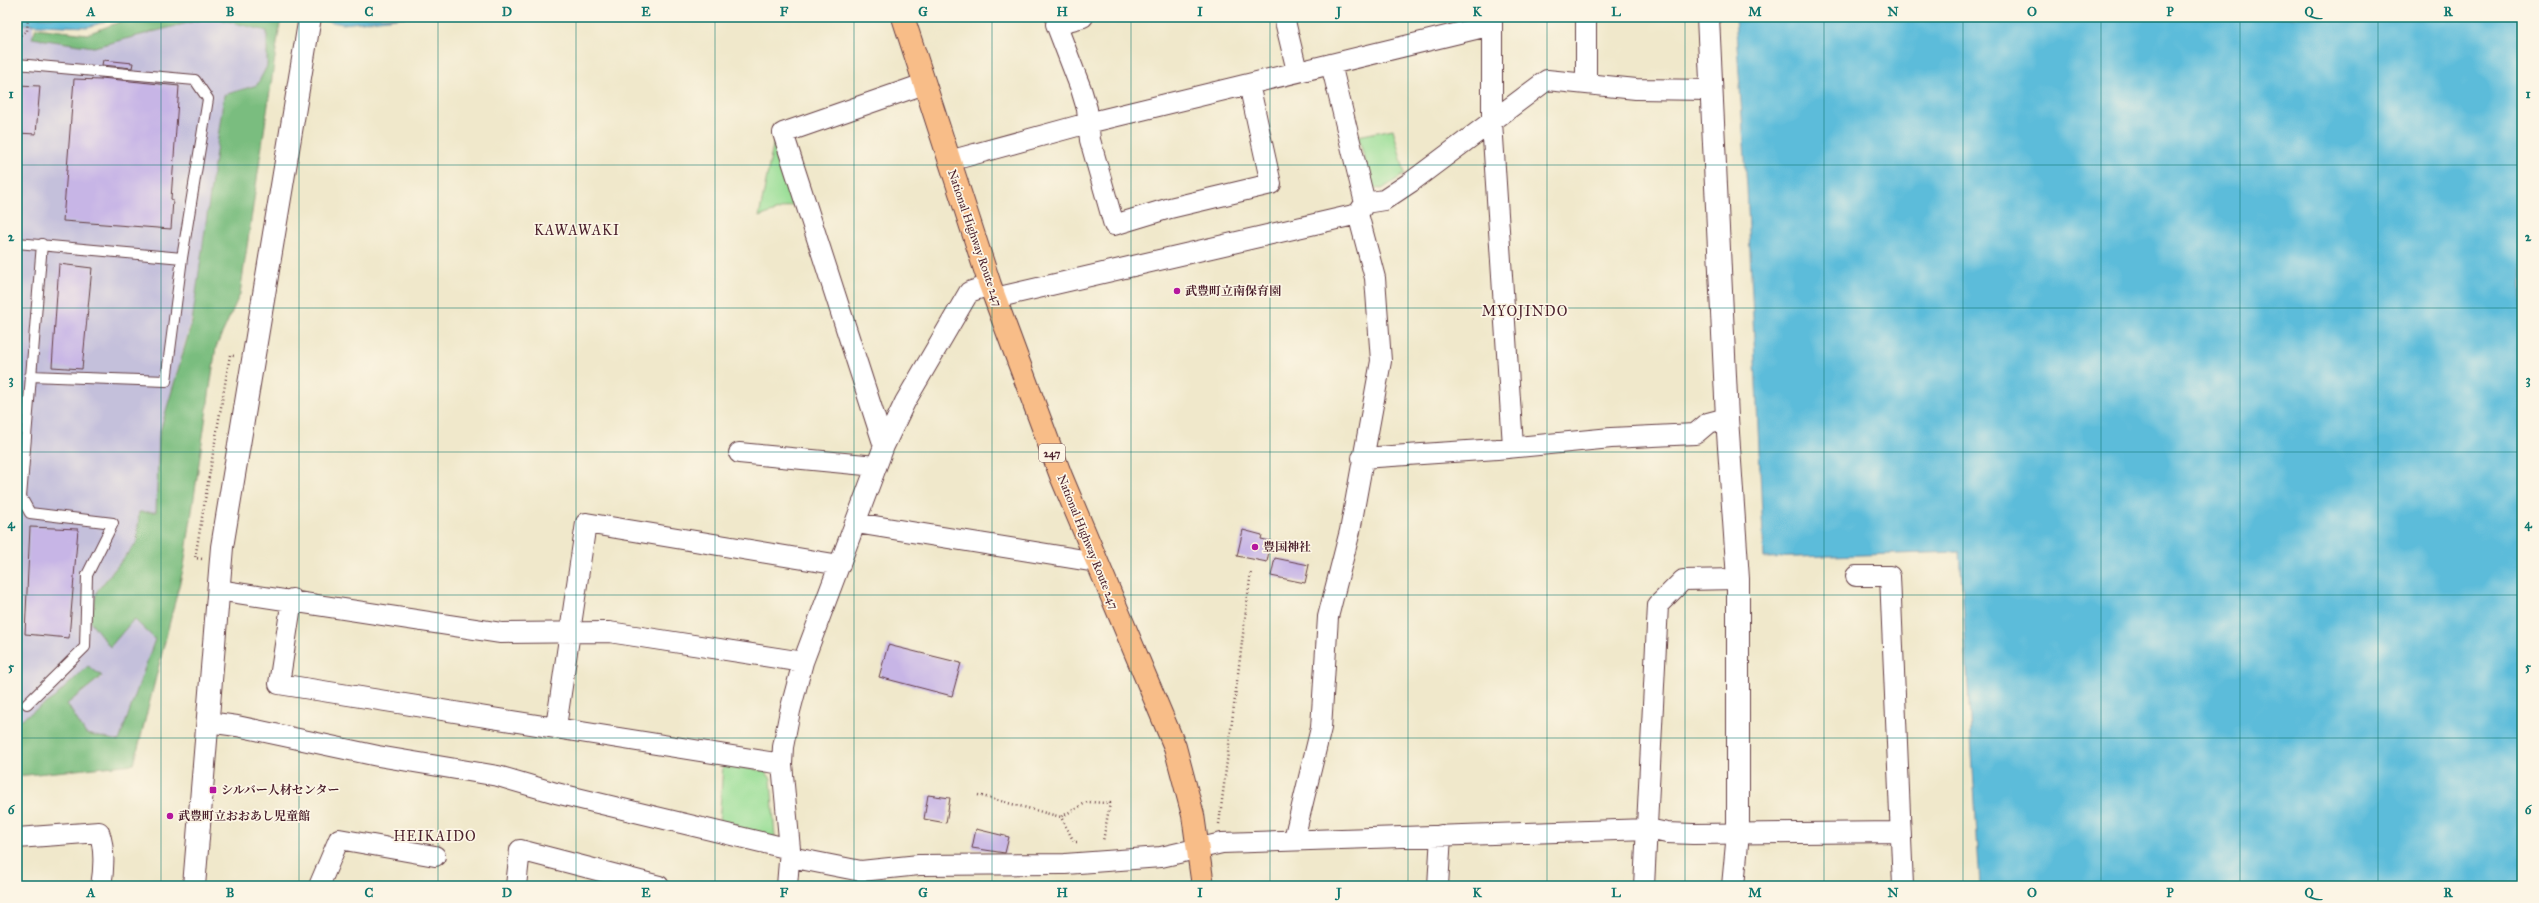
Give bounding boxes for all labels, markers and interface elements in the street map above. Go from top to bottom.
text: A [86,4,96,20]
text: B [226,4,235,20]
text: C [365,4,374,20]
text: D [502,4,512,20]
text: E [641,4,651,20]
text: F [780,4,789,20]
text: G [918,4,928,20]
text: H [1056,4,1068,20]
text: I [1197,4,1203,20]
text: J [1334,4,1342,20]
text: K [1472,4,1482,20]
text: L [1611,4,1621,20]
text: M [1748,4,1762,20]
text: N [1887,4,1899,20]
text: O [2027,4,2037,20]
text: P [2166,4,2174,20]
text: Q [2304,4,2323,20]
text: R [2443,4,2453,20]
text: 1 [8,86,14,102]
text: 1 [2525,86,2531,102]
street label: National Highway Route 247 [944,168,1005,309]
district label: KAWAWAKI [534,222,620,239]
text: 2 [8,229,15,245]
text: 2 [2525,229,2532,245]
place label: 武豊町立南保育園 [1185,284,1281,298]
marker: 武豊町立南保育園 [1172,286,1182,296]
district label: MYOJINDO [1482,303,1568,321]
text: 3 [8,372,14,388]
text: 3 [2525,372,2531,388]
road number: 247 [1039,444,1065,462]
street label: National Highway Route 247 [1054,473,1121,612]
text: 4 [7,516,15,532]
text: 4 [2524,516,2532,532]
place label: 豊国神社 [1263,540,1311,554]
marker: 豊国神社 [1250,542,1260,552]
text: 5 [8,659,15,675]
text: 5 [2525,659,2532,675]
place label: シルバー人材センター [221,783,339,797]
marker: シルバー人材センター [208,785,218,795]
text: 6 [8,802,16,818]
text: 6 [2525,802,2533,818]
place label: 武豊町立おおあし児童館 [178,809,310,823]
marker: 武豊町立おおあし児童館 [165,811,175,821]
district label: HEIKAIDO [393,828,477,845]
text: A [86,885,96,901]
text: B [226,885,235,901]
text: C [365,885,374,901]
text: D [502,885,512,901]
text: E [641,885,651,901]
text: F [780,885,789,901]
text: G [918,885,928,901]
text: H [1056,885,1068,901]
text: I [1197,885,1203,901]
text: J [1334,885,1342,901]
text: K [1472,885,1482,901]
text: L [1611,885,1621,901]
text: M [1748,885,1762,901]
text: N [1887,885,1899,901]
text: O [2027,885,2037,901]
text: P [2166,885,2174,901]
text: Q [2304,885,2323,901]
text: R [2443,885,2453,901]

